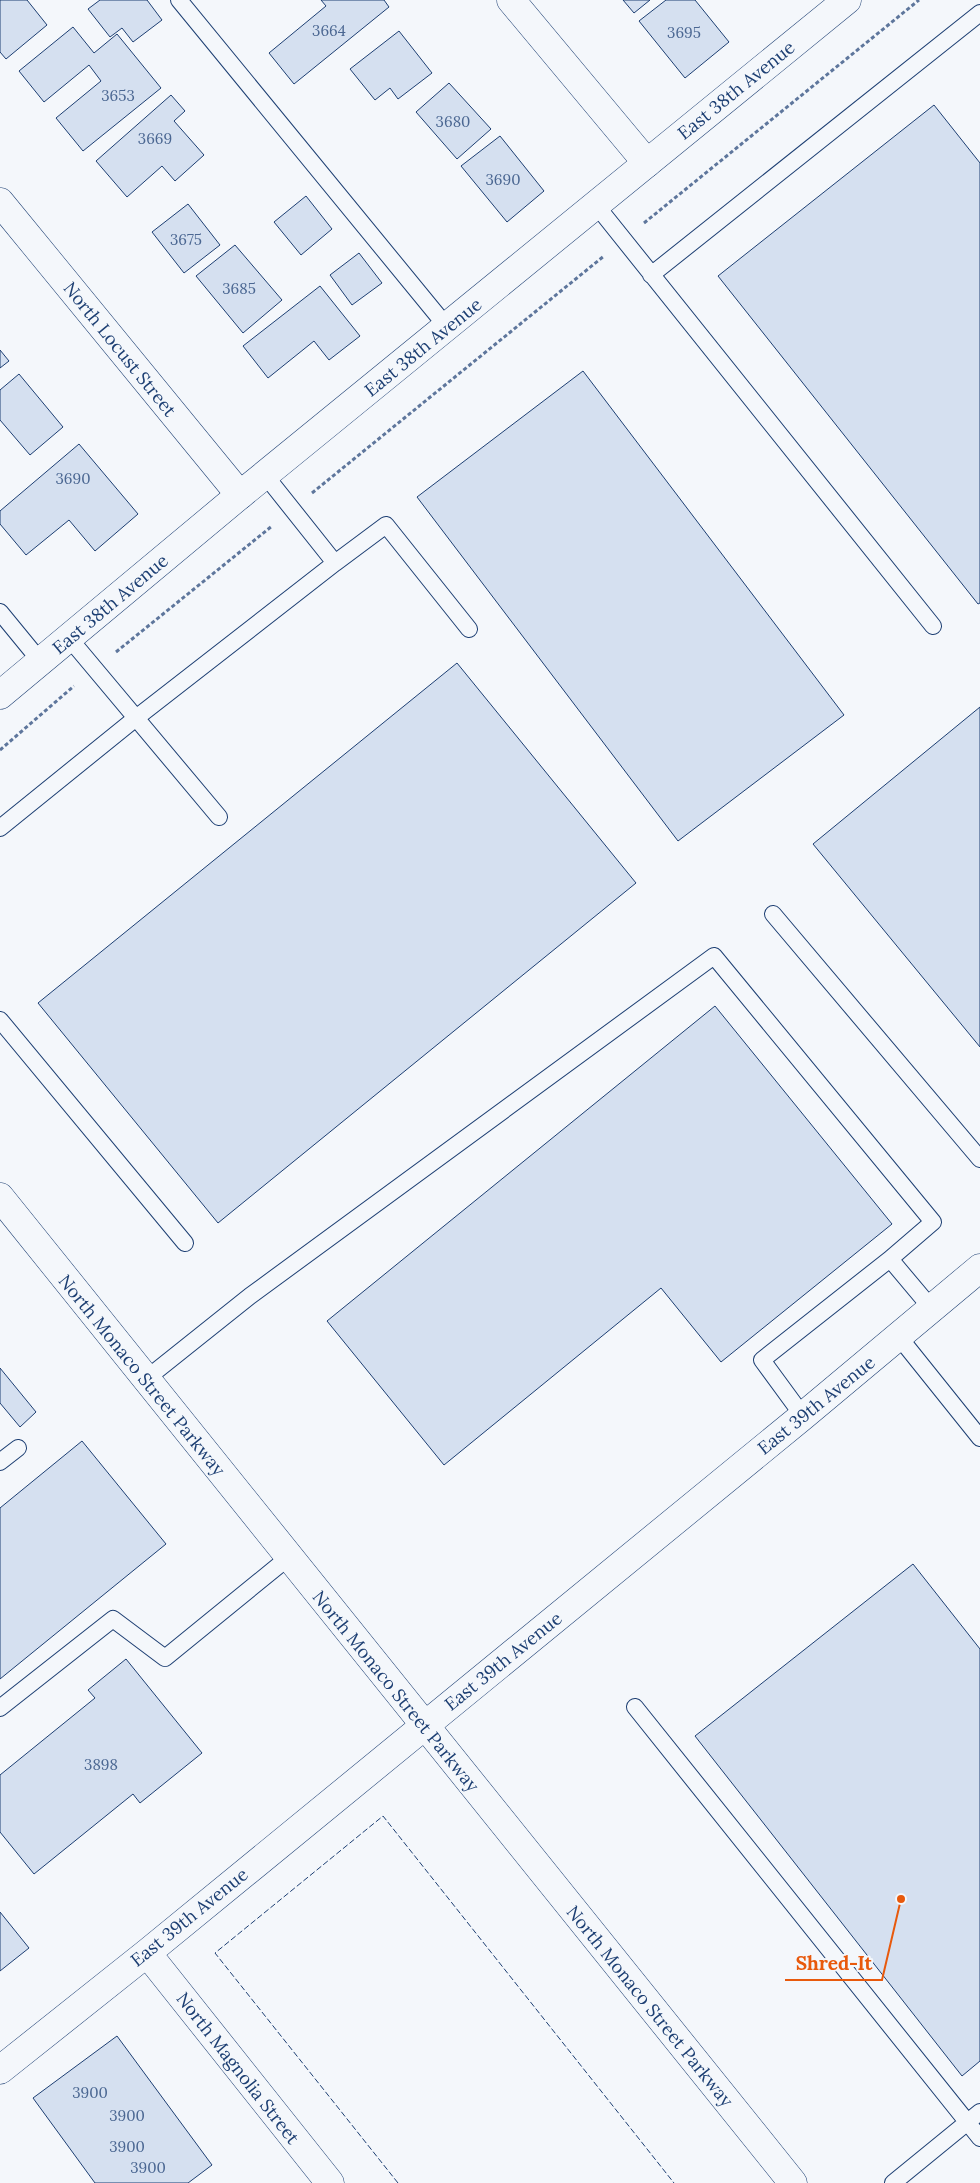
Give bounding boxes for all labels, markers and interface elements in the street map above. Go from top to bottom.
house number: 3664 [312,21,346,40]
house number: 3695 [667,23,701,42]
street label: East 38th Avenue [673,36,799,144]
house number: 3653 [101,86,135,105]
house number: 3680 [436,112,470,131]
house number: 3669 [138,129,172,148]
house number: 3690 [485,170,521,189]
house number: 3675 [170,230,202,249]
street label: North Locust Street [59,277,181,421]
house number: 3685 [222,279,256,298]
street label: East 38th Avenue [360,293,486,401]
house number: 3690 [55,469,91,488]
street label: East 38th Avenue [47,549,173,659]
street label: North Monaco Street Parkway [54,1270,231,1481]
street label: East 39th Avenue [753,1350,880,1459]
street label: North Monaco Street Parkway [308,1586,485,1797]
street label: East 39th Avenue [440,1606,567,1715]
house number: 3898 [84,1755,118,1774]
street label: East 39th Avenue [126,1862,253,1971]
street label: North Monaco Street Parkway [562,1901,739,2112]
callout: Shred-It [785,1946,882,1980]
text: Shred-It [796,1951,873,1975]
street label: North Magnolia Street [171,1987,305,2149]
house number: 3900 [72,2083,108,2102]
house number: 3900 [109,2106,145,2125]
house number: 3900 [109,2137,145,2156]
house number: 3900 [130,2158,166,2177]

